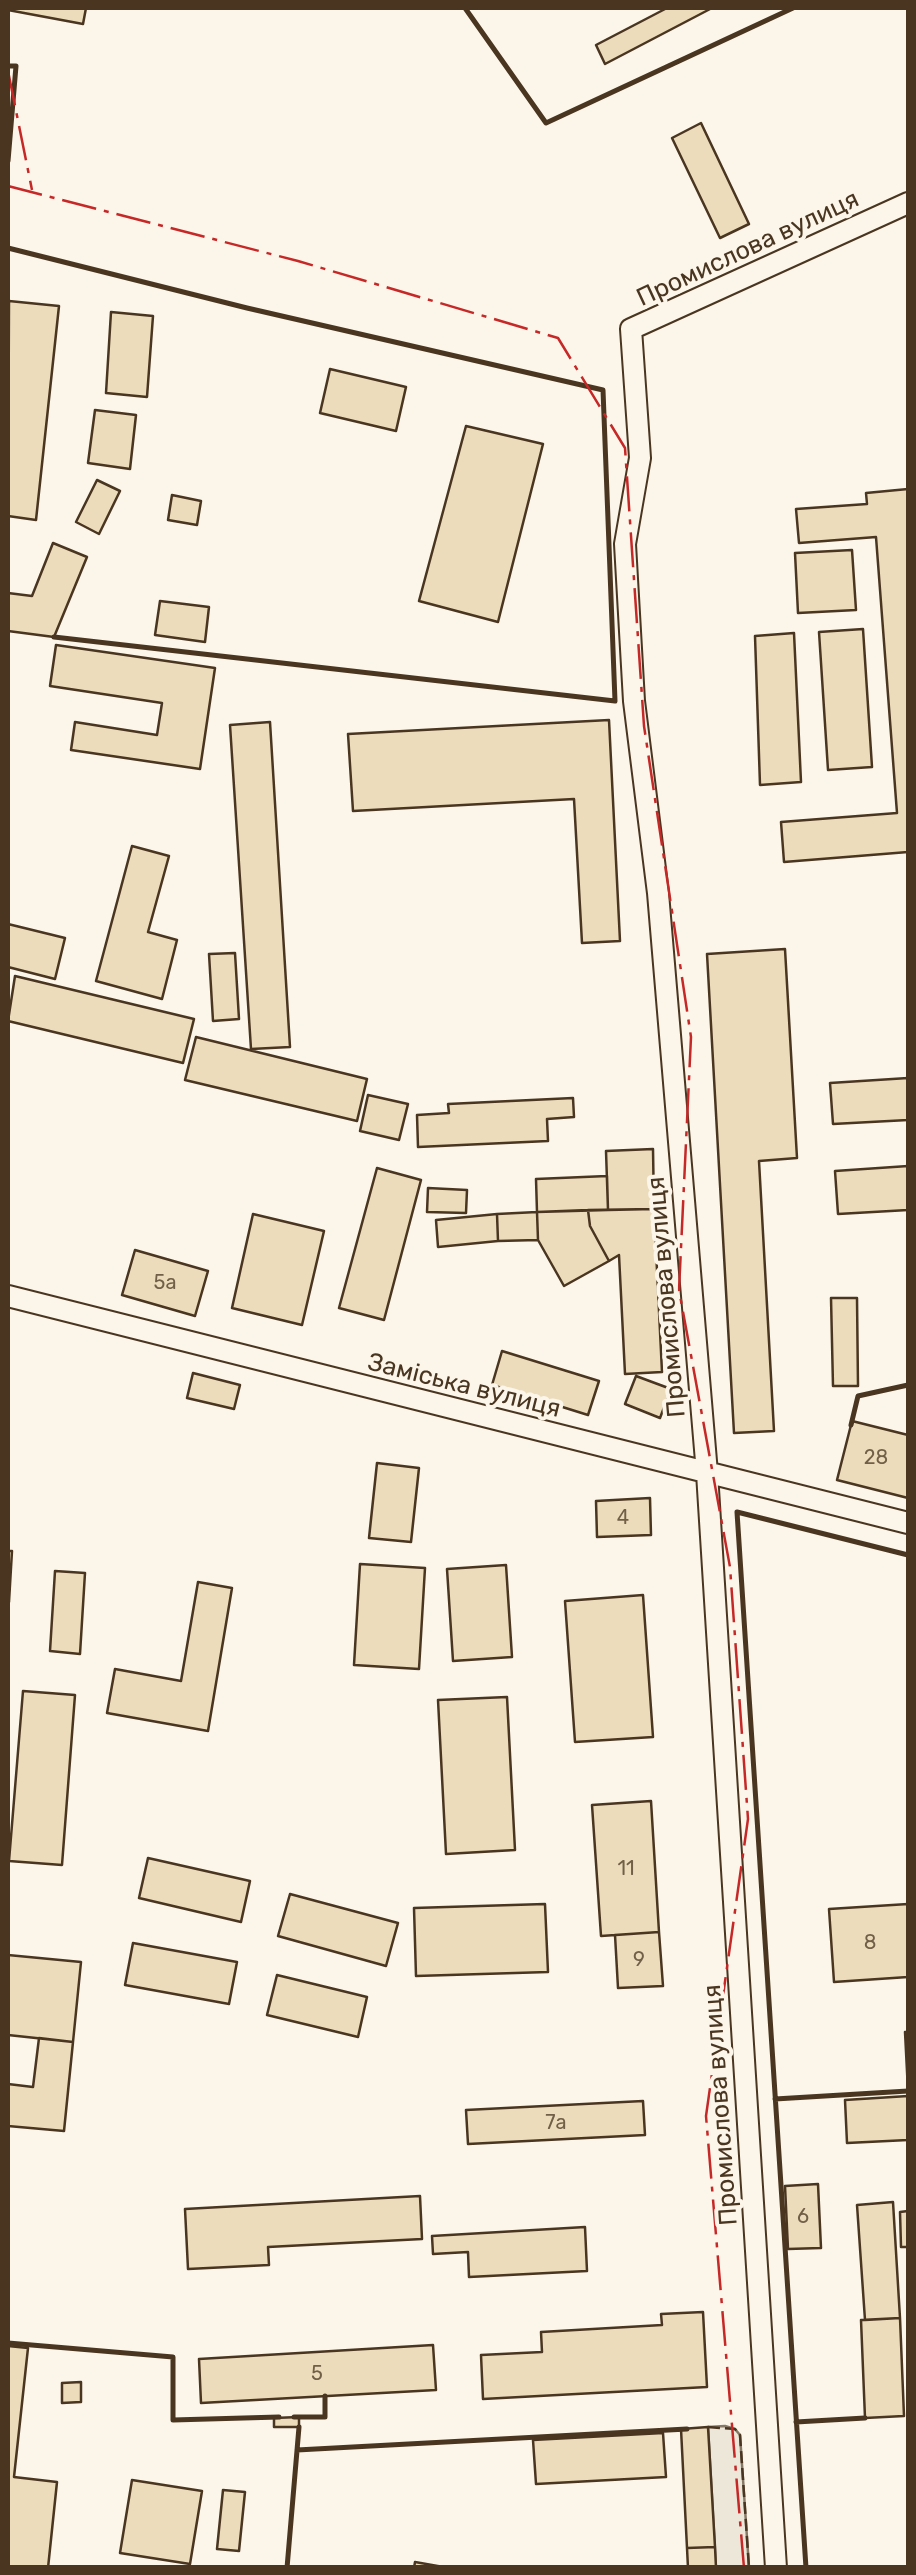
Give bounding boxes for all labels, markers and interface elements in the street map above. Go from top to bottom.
street label: Промислова вулиця [632,184,864,314]
street label: Промислова вулиця [642,1175,692,1419]
house number: 5а [154,1271,176,1295]
street label: Заміська вулиця [364,1348,564,1424]
house number: 28 [864,1446,888,1470]
house number: 4 [617,1506,629,1530]
house number: 11 [617,1857,635,1881]
house number: 8 [864,1931,876,1955]
house number: 9 [633,1948,645,1972]
street label: Промислова вулиця [698,1983,744,2227]
house number: 7а [545,2111,567,2135]
house number: 6 [797,2205,809,2229]
house number: 5 [311,2362,323,2386]

